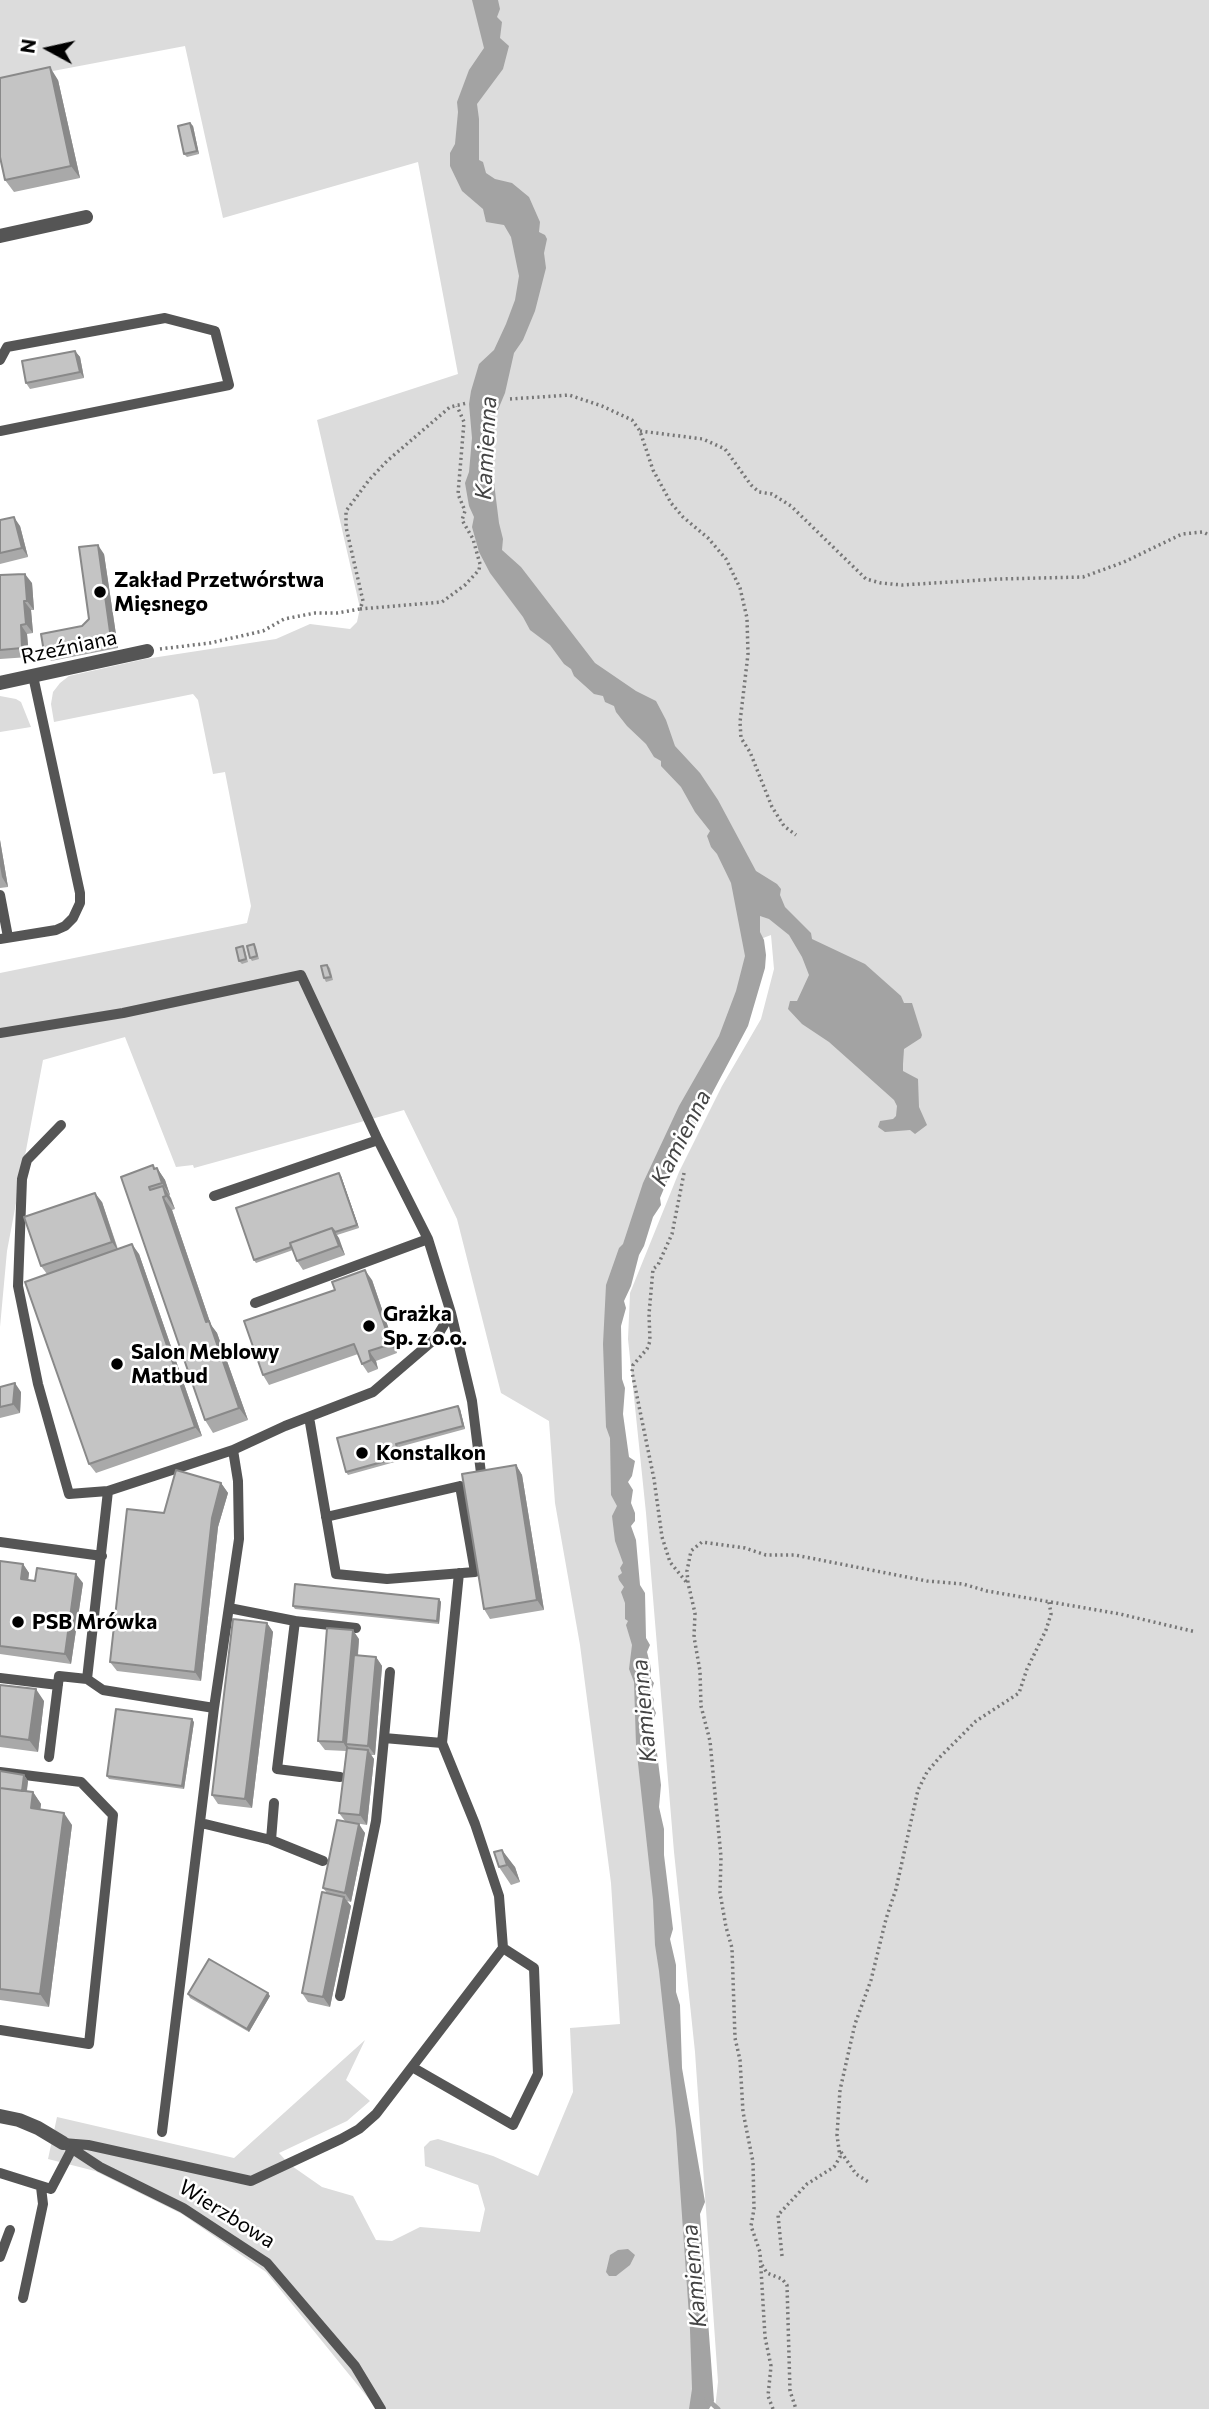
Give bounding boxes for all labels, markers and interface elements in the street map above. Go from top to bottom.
north arrow [14,14,84,84]
text: N [15,37,40,55]
water label: Kamienna [469,395,503,501]
place label: Zakład Przetwórstwa Mięsnego [114,567,324,617]
marker: Zakład Przetwórstwa Mięsnego [92,584,108,600]
street label: Rzeźniana [19,625,119,669]
water label: Kamienna [645,1085,717,1191]
place label: Grażka Sp. z o.o. [383,1301,467,1351]
marker: Grażka Sp. z o.o. [361,1318,377,1334]
place label: Salon Meblowy Matbud [131,1339,279,1389]
marker: Salon Meblowy Matbud [109,1356,125,1372]
place label: Konstalkon [376,1440,486,1466]
marker: Konstalkon [354,1445,370,1461]
place label: PSB Mrówka [32,1609,157,1635]
marker: PSB Mrówka [10,1614,26,1630]
water label: Kamienna [626,1658,662,1764]
street label: Wierzbowa [174,2174,280,2254]
water label: Kamienna [676,2223,712,2329]

